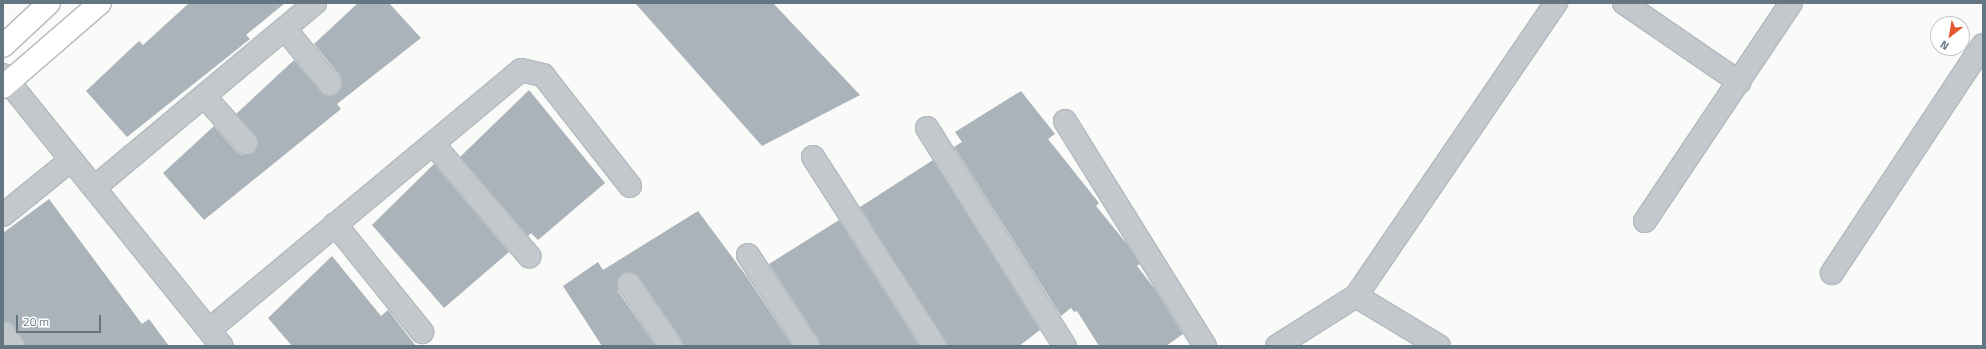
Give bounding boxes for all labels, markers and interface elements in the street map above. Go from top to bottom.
north arrow [1930,16,1970,56]
text: N [1937,37,1952,54]
scale bar [18,307,103,333]
text: 20 m [23,312,49,331]

